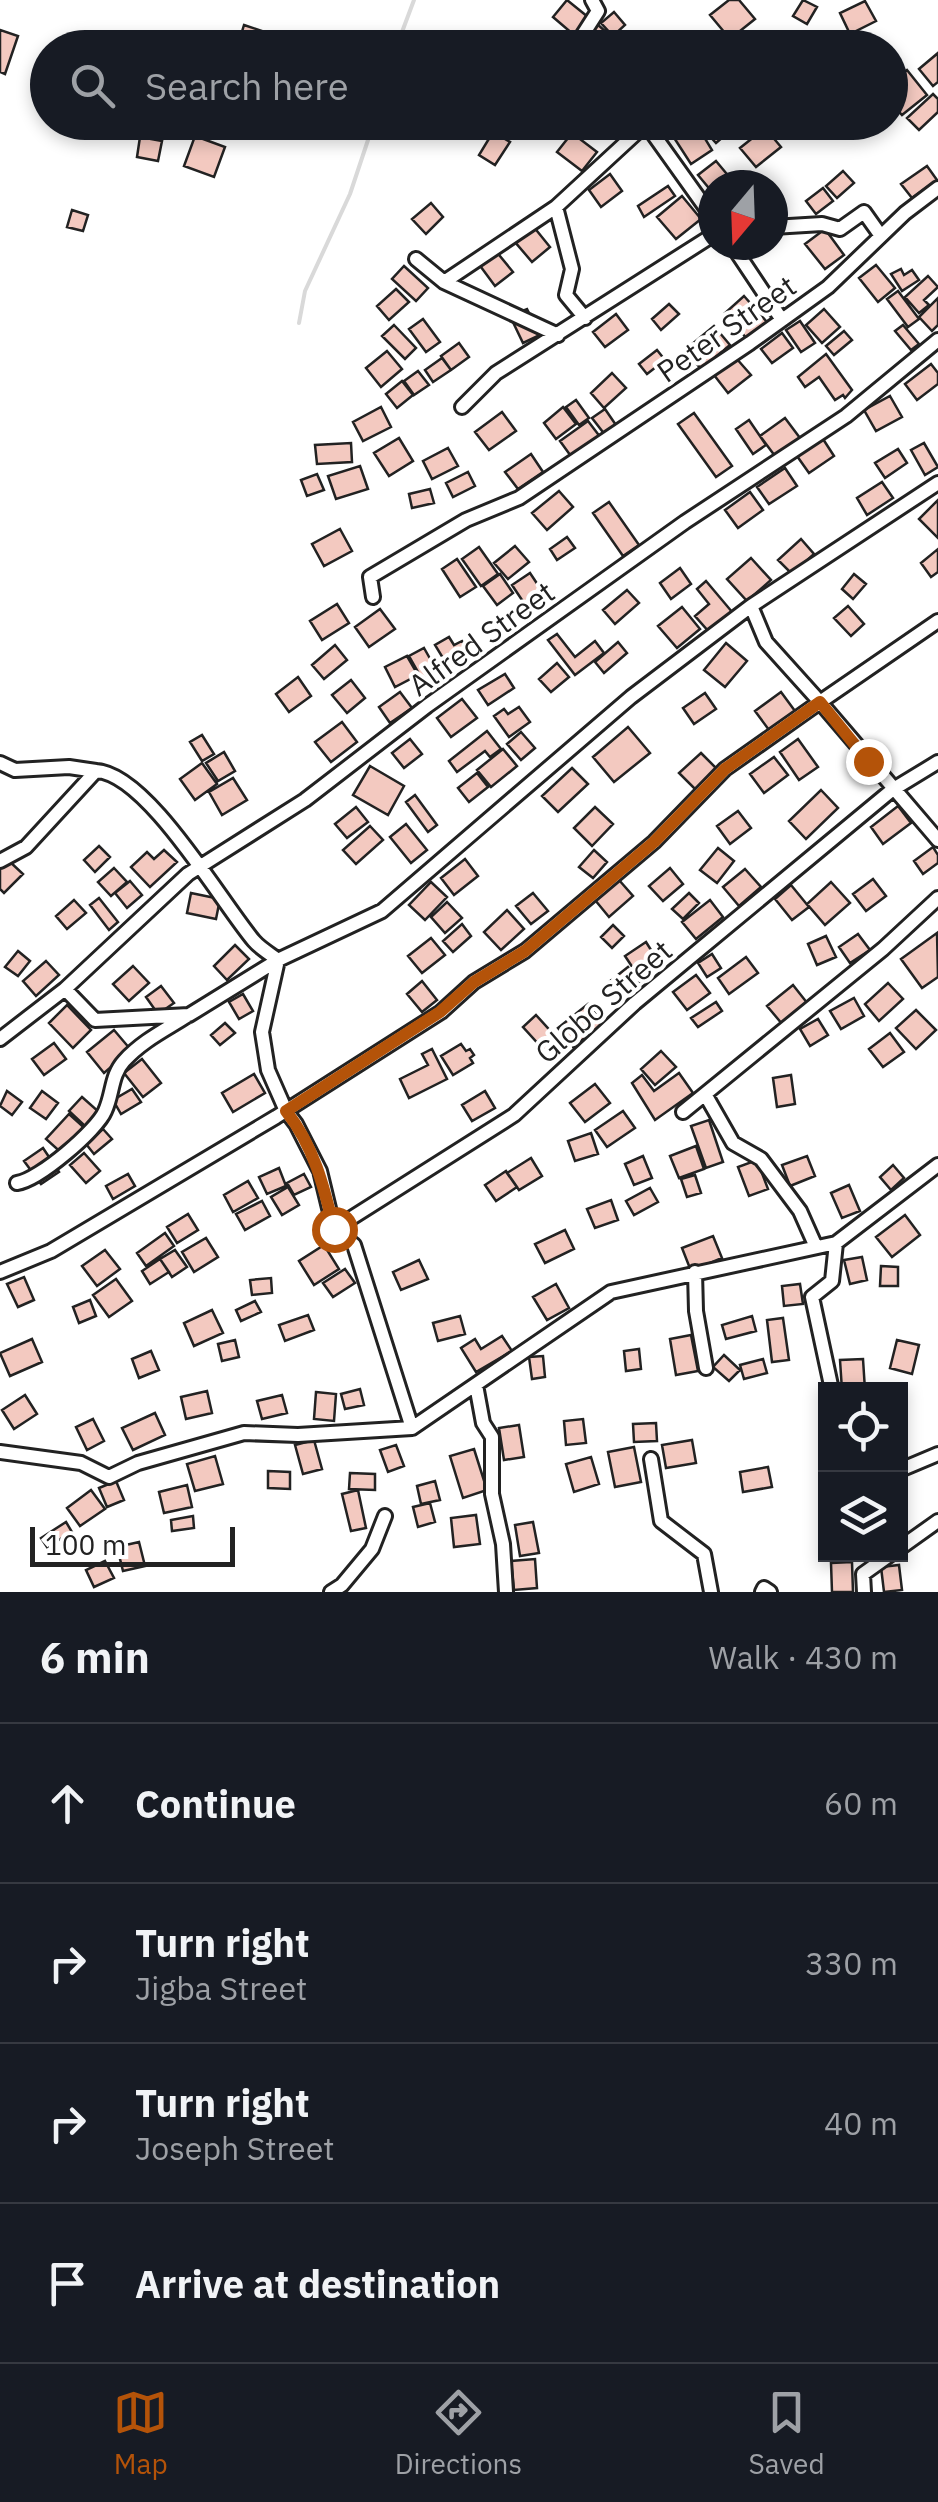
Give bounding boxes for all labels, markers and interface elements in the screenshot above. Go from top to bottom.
search box [30,30,908,140]
icon: search [65,58,120,113]
text: Search here [145,61,349,110]
north arrow [698,170,788,260]
street label: Peter Street [649,266,803,390]
street label: Alfred Street [400,572,562,704]
route end [846,739,892,785]
street label: Globo Street [526,931,680,1071]
route start [312,1207,358,1253]
map controls [818,1382,908,1562]
button: locate [818,1382,908,1472]
button: layers [818,1472,908,1562]
scale bar [30,1522,235,1566]
text: 100 m [45,1526,126,1563]
text: 6 min [40,1630,150,1685]
text: Walk · 430 m [709,1636,898,1678]
icon: ahead [40,1776,95,1831]
text: Continue [135,1779,296,1828]
text: 60 m [824,1782,898,1824]
text: Turn right [135,1918,310,1967]
icon: right [40,1936,95,1991]
text: 330 m [805,1942,898,1984]
text: Jigba Street [135,1967,307,2009]
text: Turn right [135,2078,310,2127]
icon: right [40,2096,95,2151]
text: 40 m [824,2102,898,2144]
text: Joseph Street [135,2127,334,2169]
icon: arrive [40,2256,95,2311]
text: Arrive at destination [135,2259,500,2308]
tab: Map [113,2385,168,2482]
tab: Directions [395,2385,522,2482]
tab: Saved [749,2385,825,2482]

